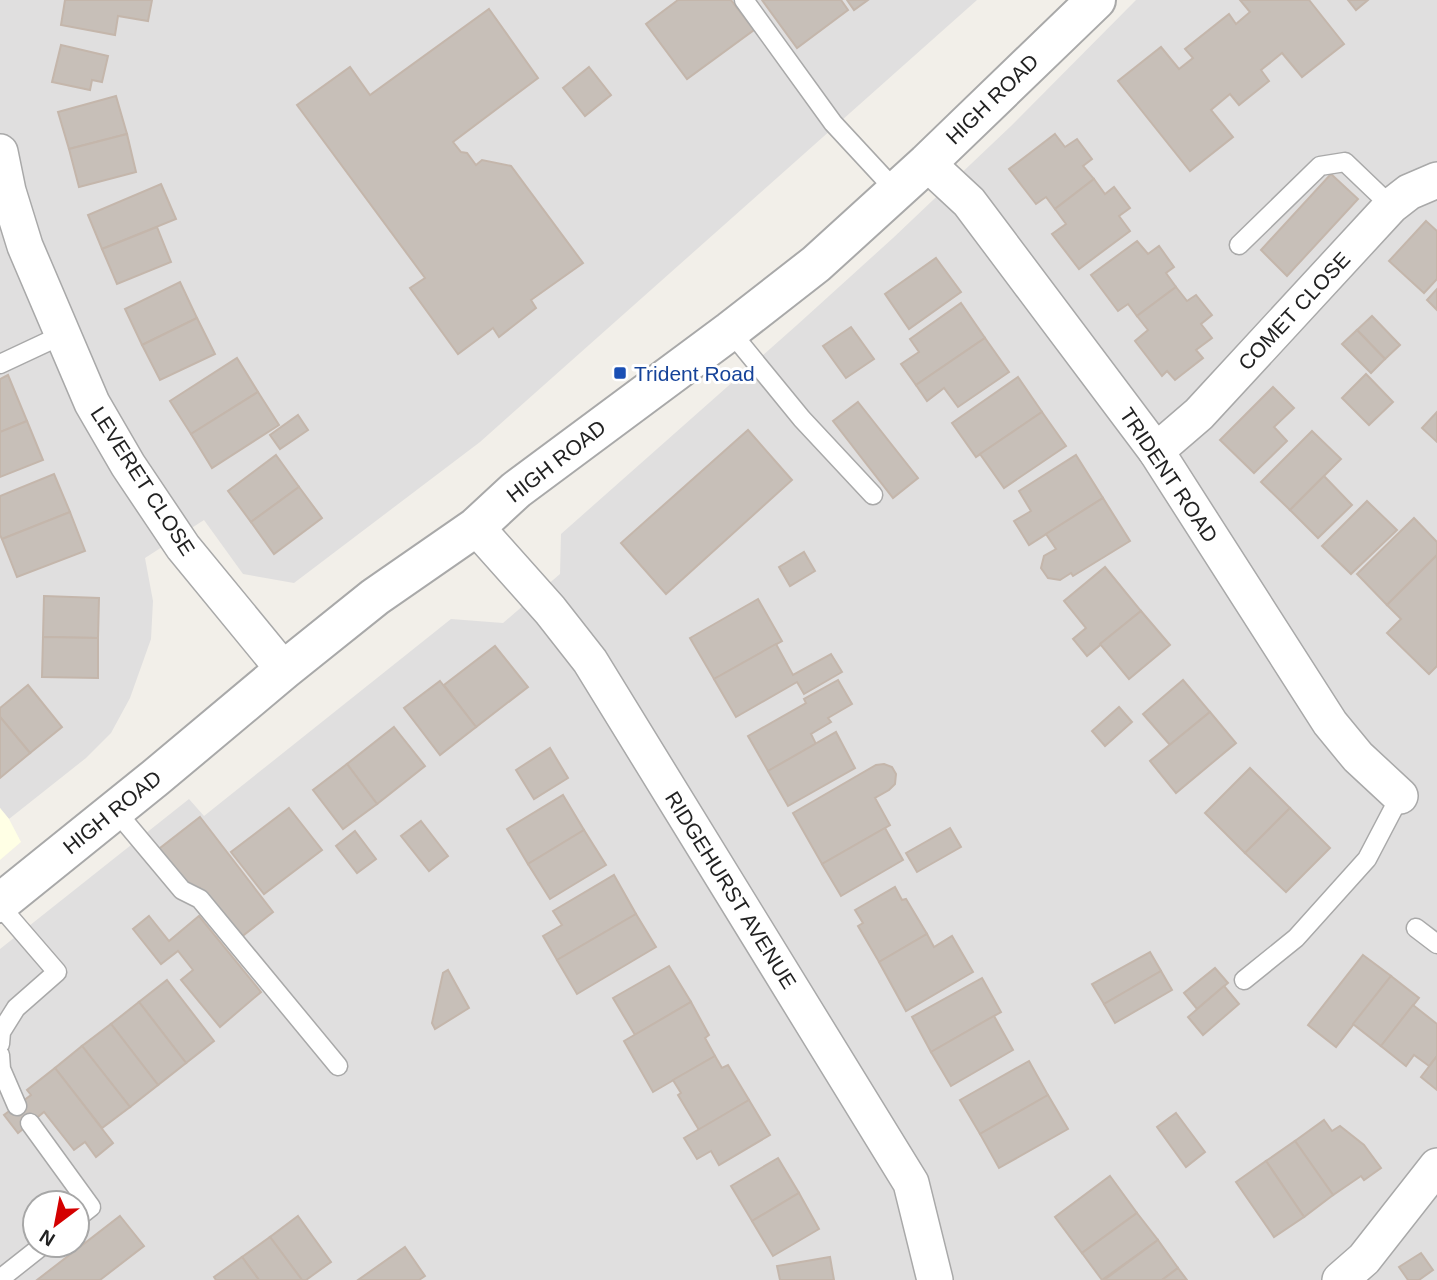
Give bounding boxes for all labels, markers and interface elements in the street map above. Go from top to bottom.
street label: HIGH ROAD [941,49,1043,149]
street label: COMET CLOSE [1234,247,1354,375]
place label: Trident Road [634,362,755,385]
marker: Trident Road [612,365,628,381]
street label: LEVERET CLOSE [86,402,200,560]
street label: TRIDENT ROAD [1116,403,1222,547]
street label: HIGH ROAD [502,415,610,507]
street label: HIGH ROAD [59,766,165,858]
street label: RIDGEHURST AVENUE [661,787,801,993]
north arrow [21,1189,91,1259]
text: N [36,1225,59,1251]

